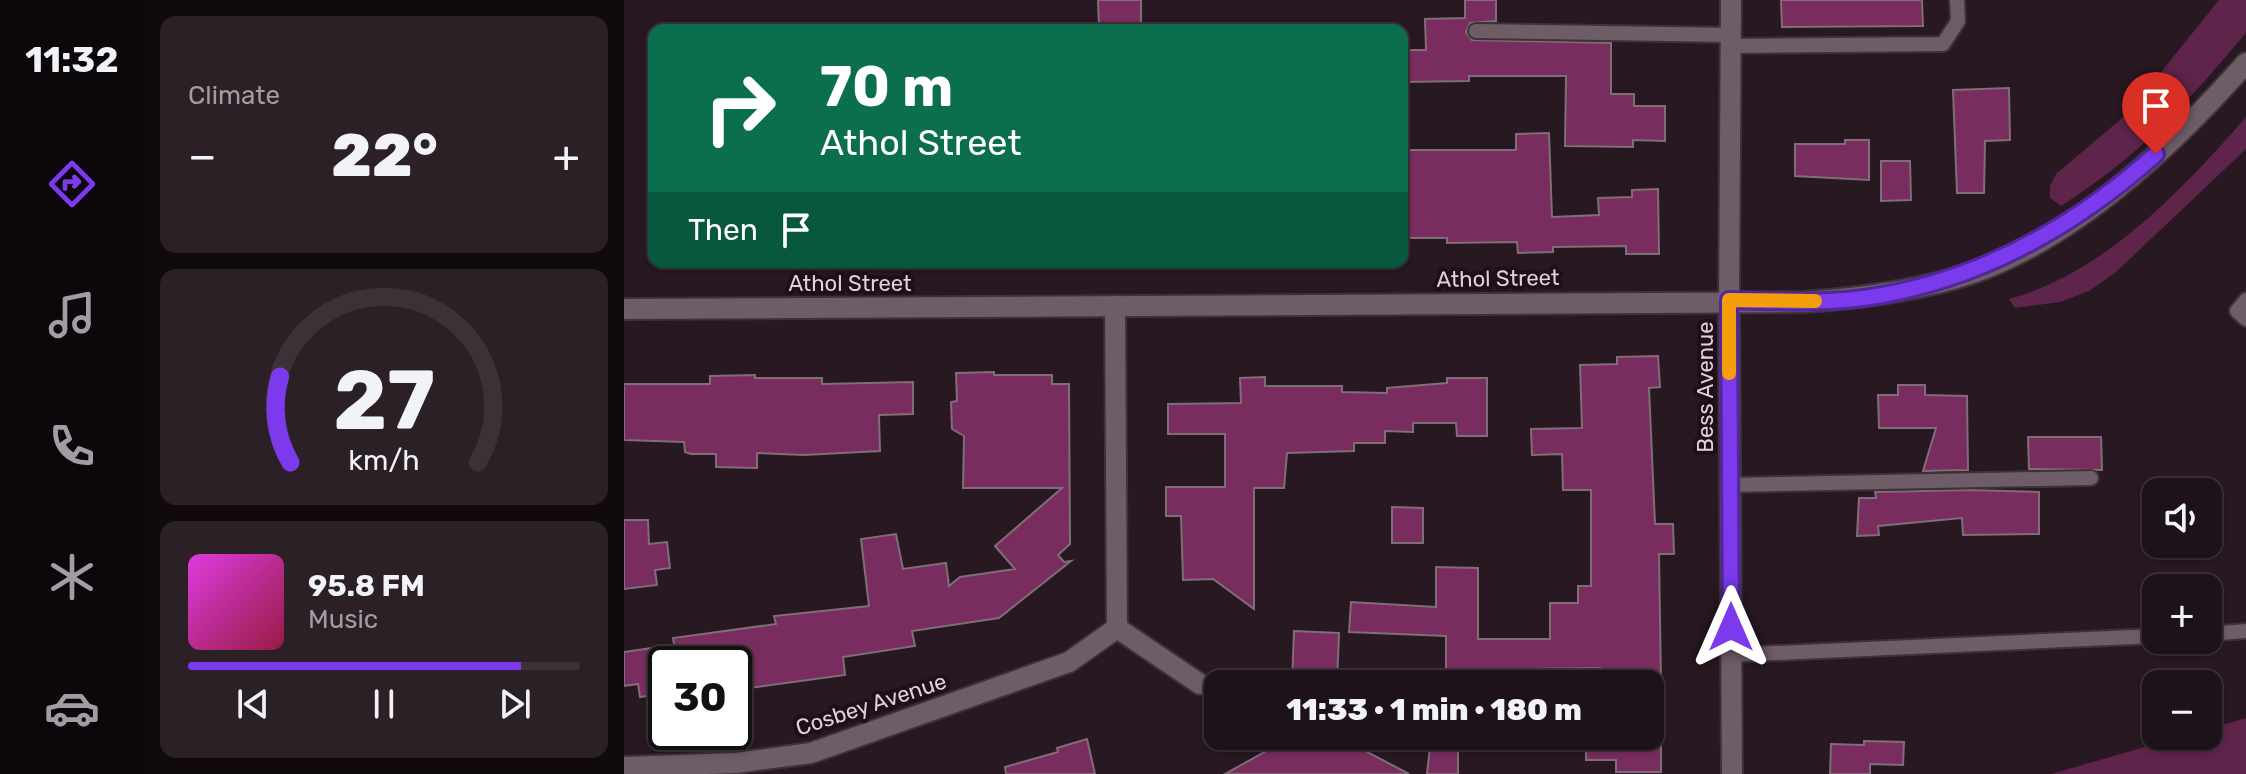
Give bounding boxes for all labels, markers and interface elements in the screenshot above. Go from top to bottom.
text: 11:32 [25,38,119,81]
text: 70 m [820,54,953,120]
icon: right [688,56,792,160]
pin [2122,72,2190,154]
text: Climate [188,80,280,111]
icon: arrive [2134,84,2178,128]
text: 22° [331,120,438,191]
text: Athol Street [820,121,1021,164]
text: − [188,130,217,182]
text: + [553,130,580,182]
icon: directions [44,156,100,212]
icon: arrive [774,208,818,252]
text: Then [688,212,758,248]
street label: Athol Street [1436,264,1560,293]
street label: Athol Street [788,270,912,297]
icon: music [44,287,100,343]
street label: Bess Avenue [1692,321,1719,453]
text: 27 [333,351,435,450]
icon: phone [44,418,100,474]
text: km/h [348,443,420,477]
map controls [2142,478,2222,750]
button: sound [2142,478,2222,558]
icon: climate [44,549,100,605]
text: 95.8 FM [308,568,425,604]
button: + [2142,574,2222,654]
position arrow [1689,585,1773,669]
text: Music [308,604,378,635]
speed limit sign: 30 [648,646,752,750]
street label: Cosbey Avenue [792,667,950,742]
button: − [2142,670,2222,750]
icon: car [44,680,100,736]
icon: previous [231,682,275,726]
icon: pause [362,682,406,726]
icon: next [493,682,537,726]
text: 11:33 · 1 min · 180 m [1286,692,1582,728]

